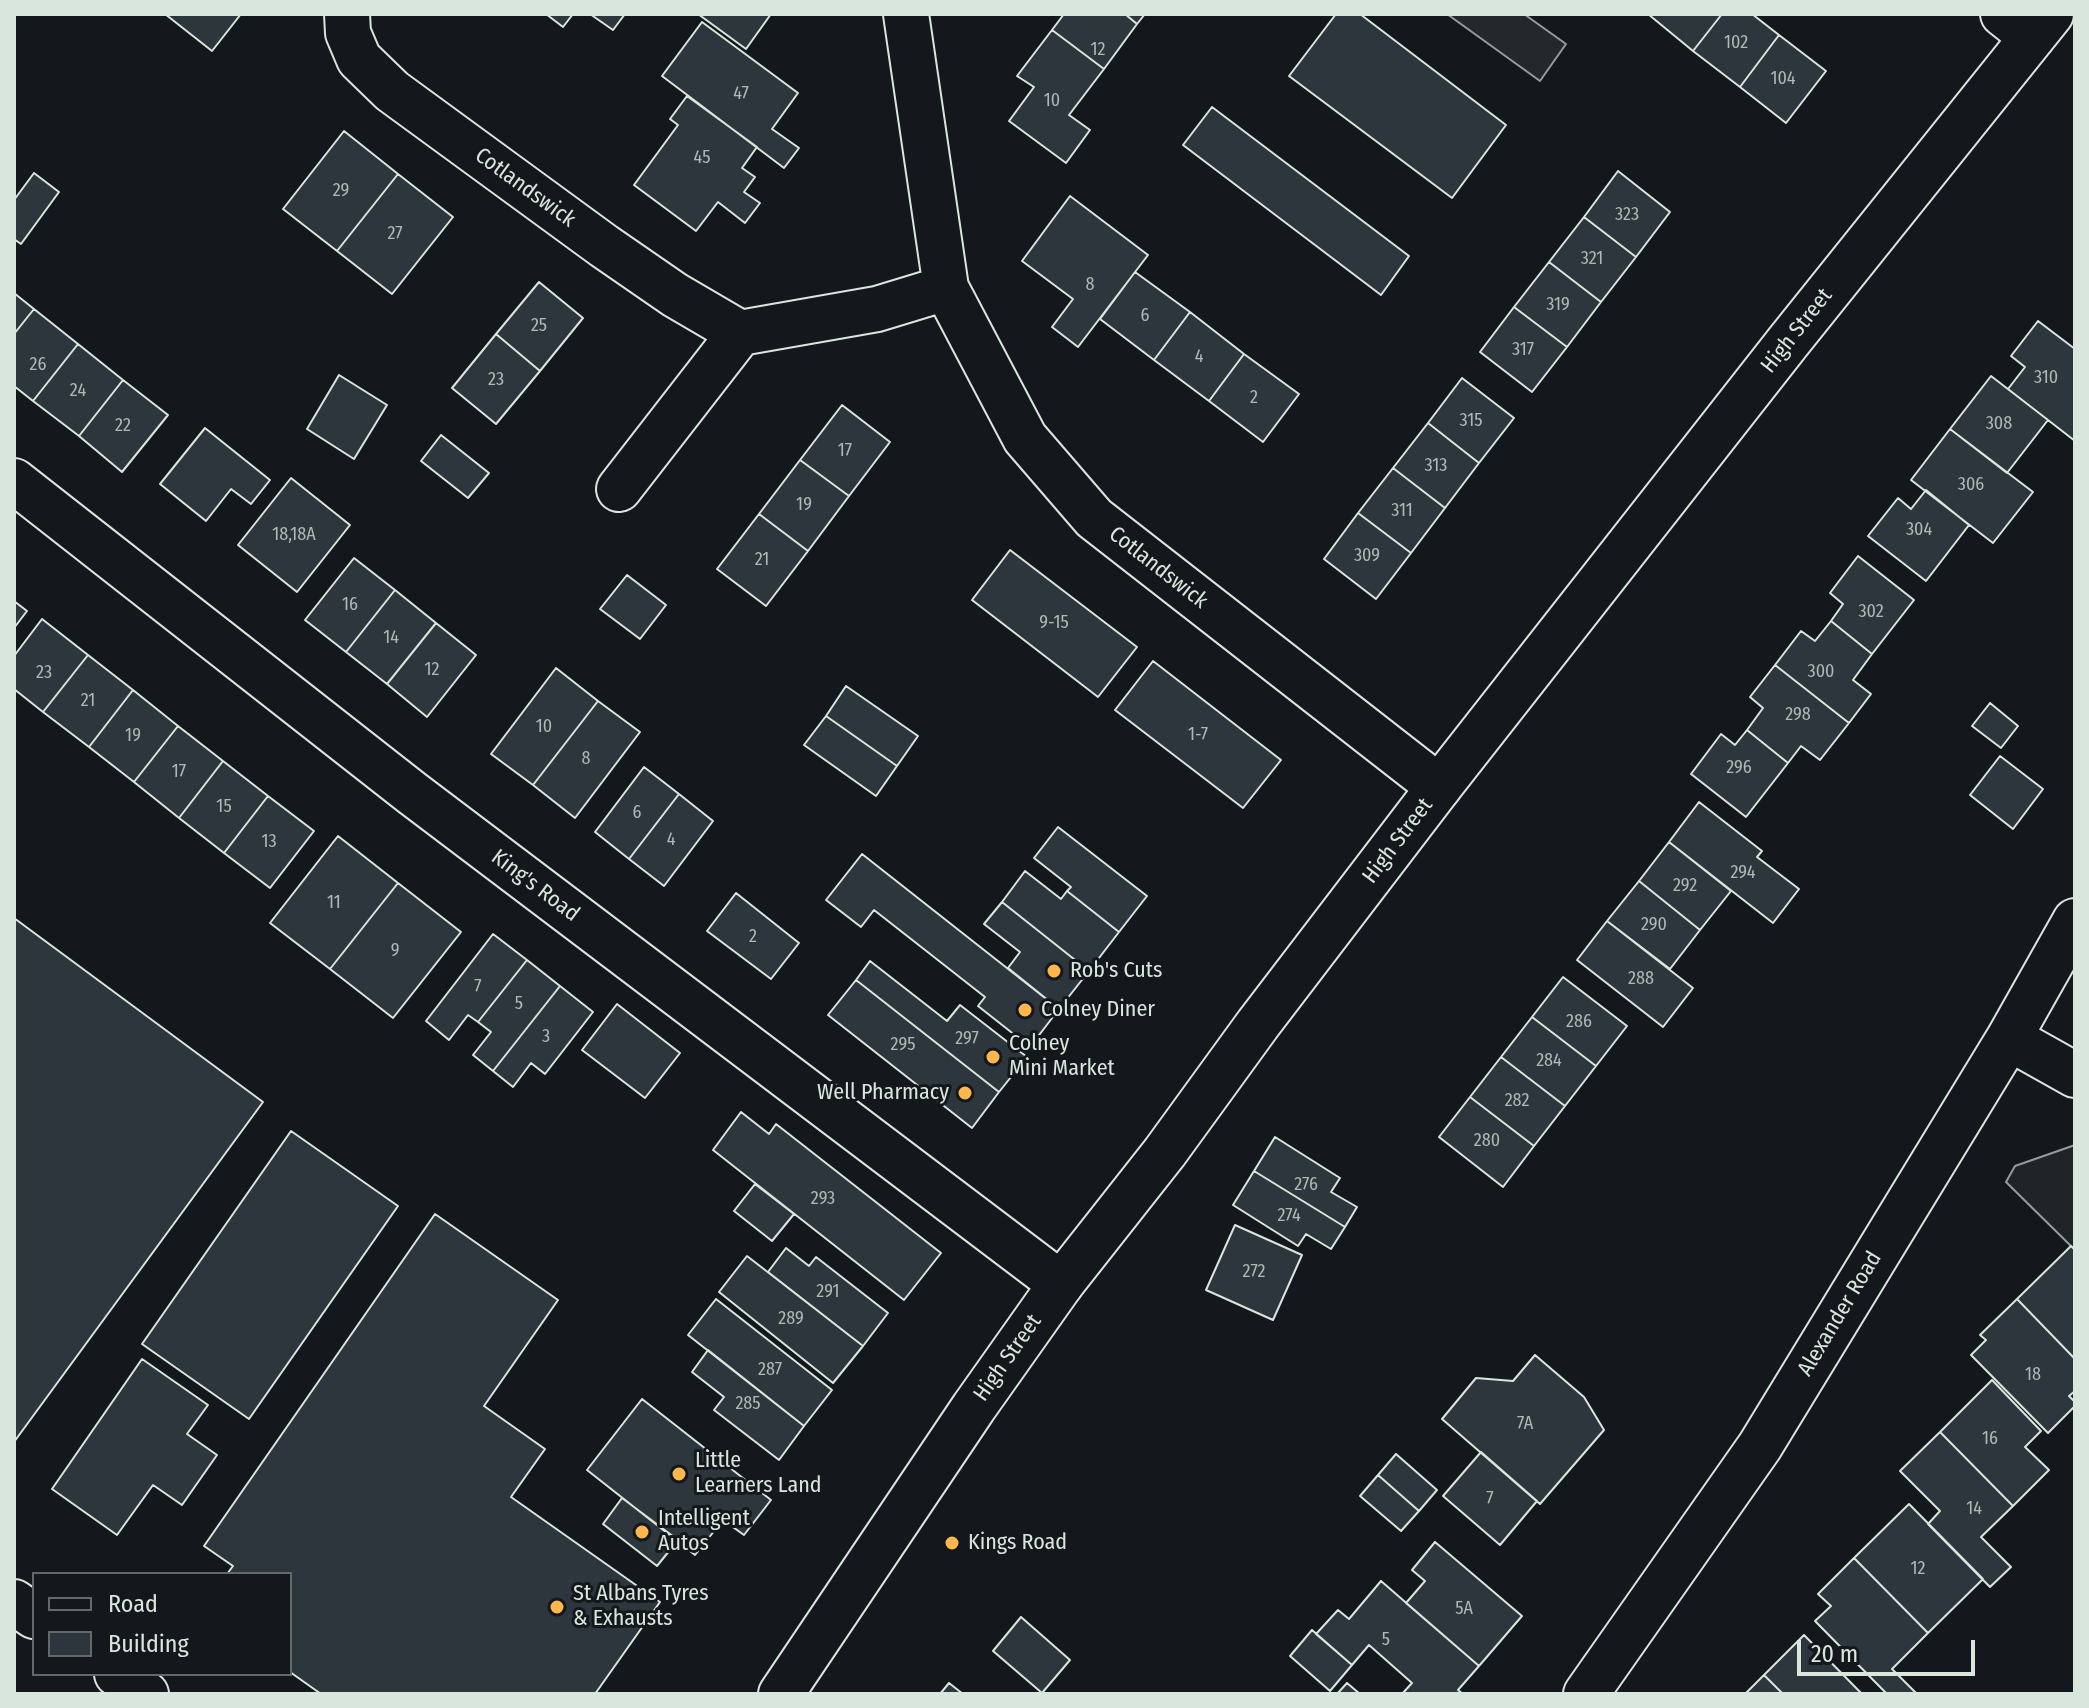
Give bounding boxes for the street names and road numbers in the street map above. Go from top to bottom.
street label: Cotlandswick [470,143,580,233]
street label: High Street [1756,283,1838,379]
street label: Cotlandswick [1103,521,1213,615]
street label: High Street [1357,793,1439,889]
street label: King's Road [486,844,584,928]
street label: Alexander Road [1792,1247,1888,1381]
street label: High Street [968,1309,1048,1407]

